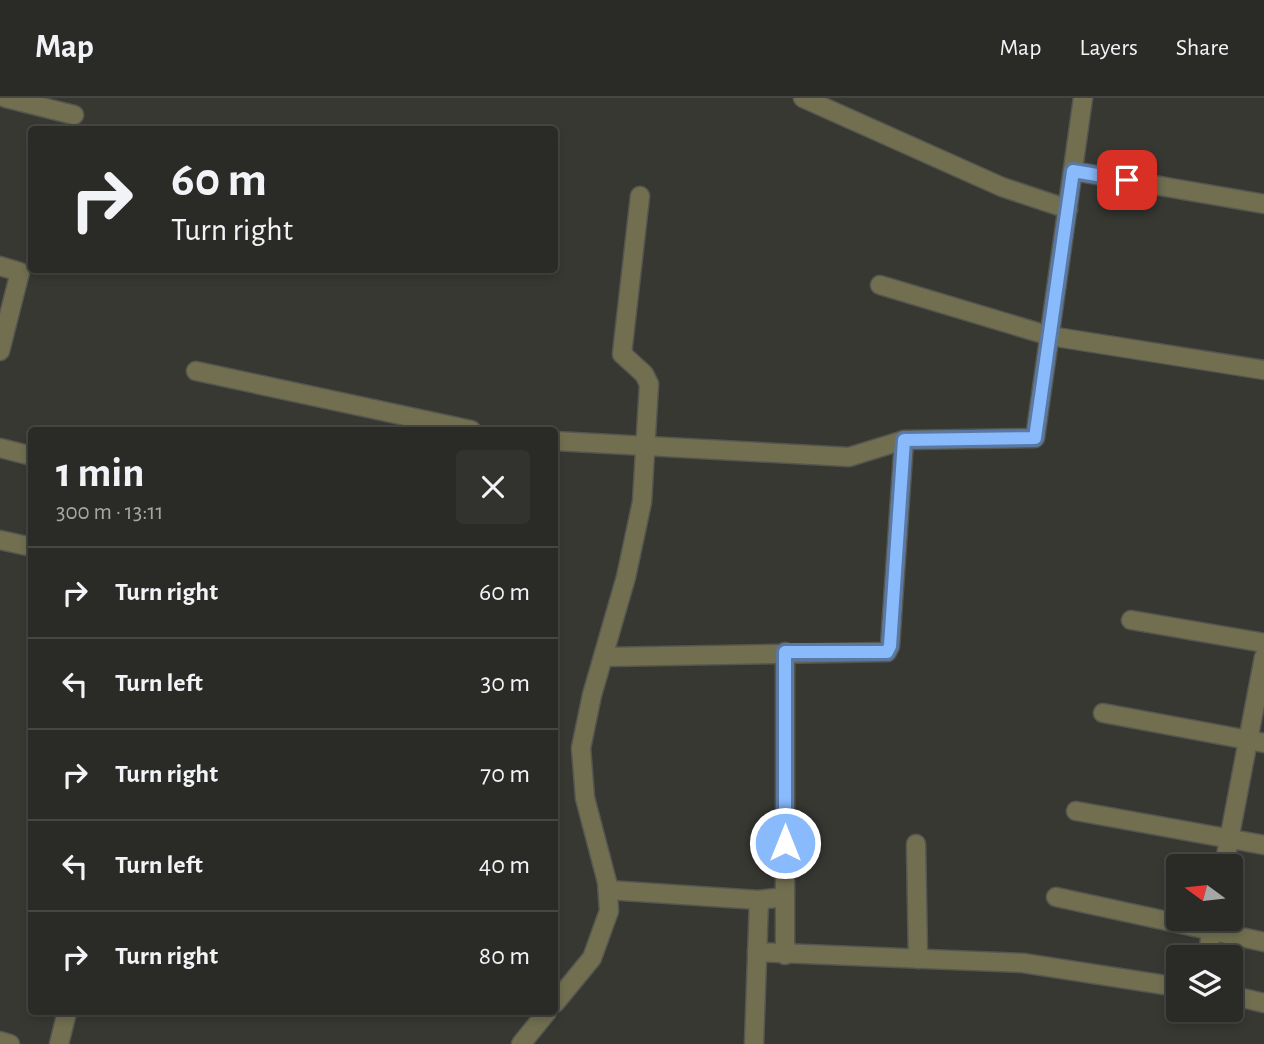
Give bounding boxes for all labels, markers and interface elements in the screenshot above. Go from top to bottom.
text: Map [35,31,94,64]
text: Map [999,36,1041,60]
text: Layers [1079,36,1138,60]
text: Share [1176,36,1229,60]
pin [1097,150,1157,210]
icon: right [56,154,147,245]
text: 60 m [171,156,267,205]
icon: arrive [1108,161,1146,199]
text: Turn right [171,214,293,246]
button: close [456,450,530,524]
text: 1 min [56,452,145,494]
text: 300 m · 13:11 [56,501,163,524]
icon: right [56,574,94,612]
text: Turn right [115,579,218,605]
text: 60 m [479,579,530,605]
icon: left [56,665,94,703]
text: Turn left [115,670,203,696]
text: 30 m [480,670,530,696]
icon: right [56,756,94,794]
text: Turn right [115,761,218,787]
text: 70 m [480,761,530,787]
position arrow [748,806,822,880]
icon: left [56,847,94,885]
text: Turn left [115,852,203,878]
text: 40 m [479,852,530,878]
north arrow [1166,854,1242,931]
map controls [1166,854,1243,1022]
icon: right [56,938,94,976]
text: Turn right [115,943,218,969]
text: 80 m [479,943,530,969]
button: layers [1166,945,1243,1022]

